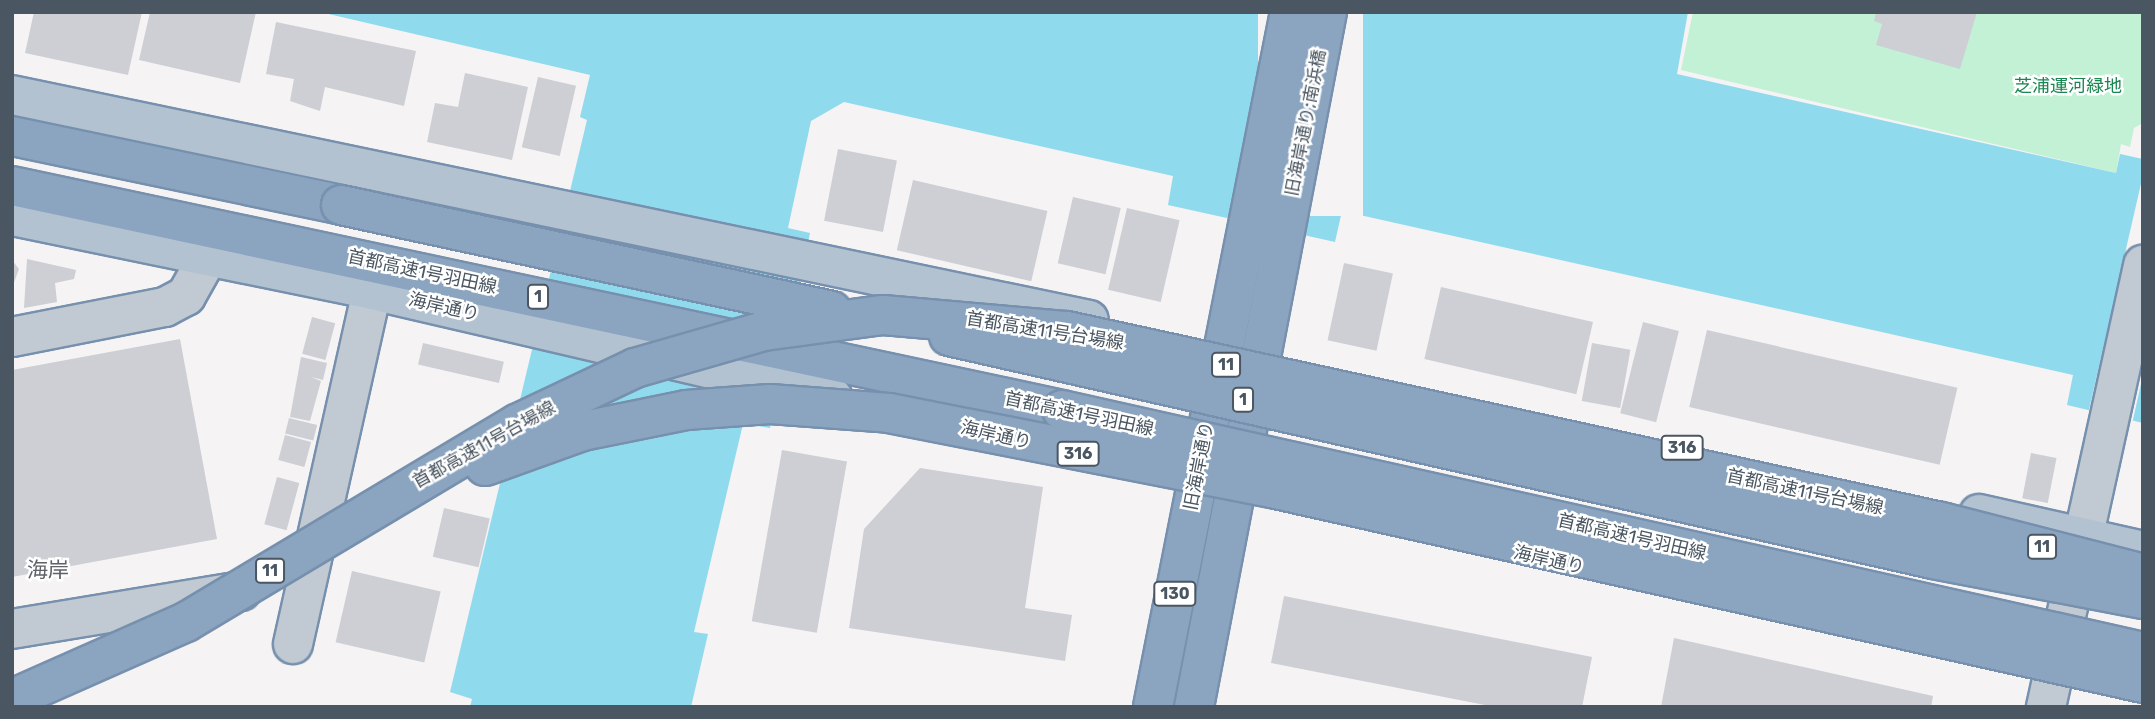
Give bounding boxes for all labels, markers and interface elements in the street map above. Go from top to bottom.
street label: 旧海岸通り;南浜橋 [1281,48,1331,198]
park label: 芝浦運河緑地 [2014,75,2122,97]
street label: 首都高速1号羽田線 [346,246,498,298]
road number: 1 [526,284,550,310]
street label: 海岸通り [406,288,482,326]
street label: 首都高速11号台場線 [965,308,1125,354]
road number: 11 [1210,352,1242,378]
street label: 首都高速1号羽田線 [1003,388,1155,440]
road number: 1 [1231,388,1255,412]
street label: 首都高速11号台場線 [409,397,559,493]
street label: 海岸通り [958,416,1034,454]
street label: 旧海岸通り [1180,420,1218,512]
road number: 316 [1659,436,1705,461]
road number: 316 [1055,442,1101,467]
street label: 首都高速11号台場線 [1725,465,1885,519]
street label: 首都高速1号羽田線 [1556,509,1708,565]
road number: 11 [2026,534,2058,560]
street label: 海岸通り [1511,541,1587,579]
district label: 海岸 [27,557,69,583]
road number: 11 [254,558,286,584]
road number: 130 [1152,582,1198,607]

